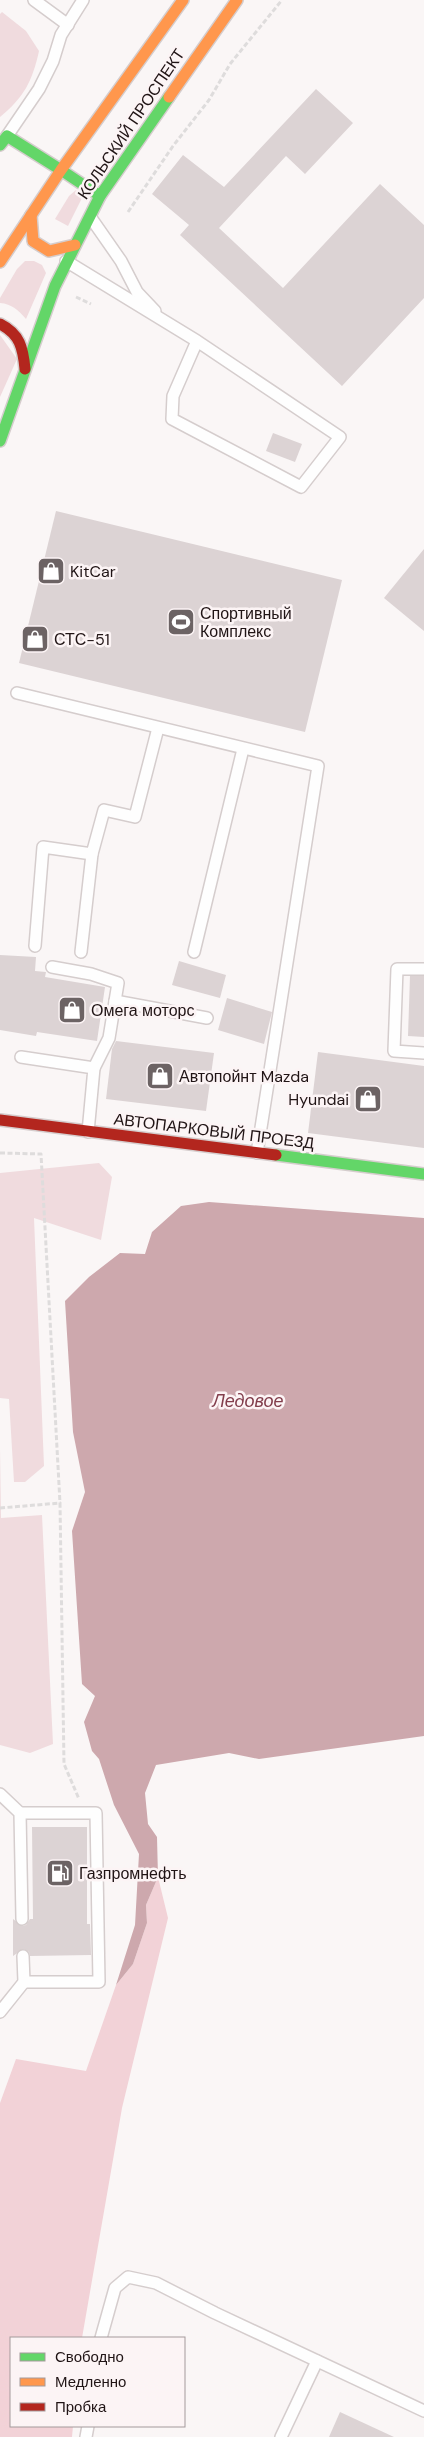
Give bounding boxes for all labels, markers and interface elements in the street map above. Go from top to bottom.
street label: КОЛЬСКИЙ ПРОСПЕКТ [73,44,189,203]
shop icon: KitCar [36,556,66,586]
place label: KitCar [70,561,116,582]
place label: Спортивный Комплекс [200,603,292,642]
sports icon: Спортивный Комплекс [166,607,196,637]
shop icon: СТС-51 [20,624,50,654]
place label: СТС-51 [54,629,110,650]
shop icon: Омега моторс [57,995,87,1025]
place label: Омега моторс [91,1000,194,1021]
shop icon: Автопойнт Mazda [145,1061,175,1091]
place label: Автопойнт Mazda [179,1066,309,1087]
shop icon: Hyundai [353,1084,383,1114]
place label: Hyundai [288,1089,349,1110]
street label: АВТОПАРКОВЫЙ ПРОЕЗД [113,1108,316,1154]
water label: Ледовое [211,1389,284,1413]
fuel station icon: Газпромнефть [45,1858,75,1888]
place label: Газпромнефть [79,1863,187,1884]
legend [10,2337,185,2427]
text: Свободно [55,2347,124,2367]
text: Медленно [55,2372,126,2392]
text: Пробка [55,2397,107,2417]

